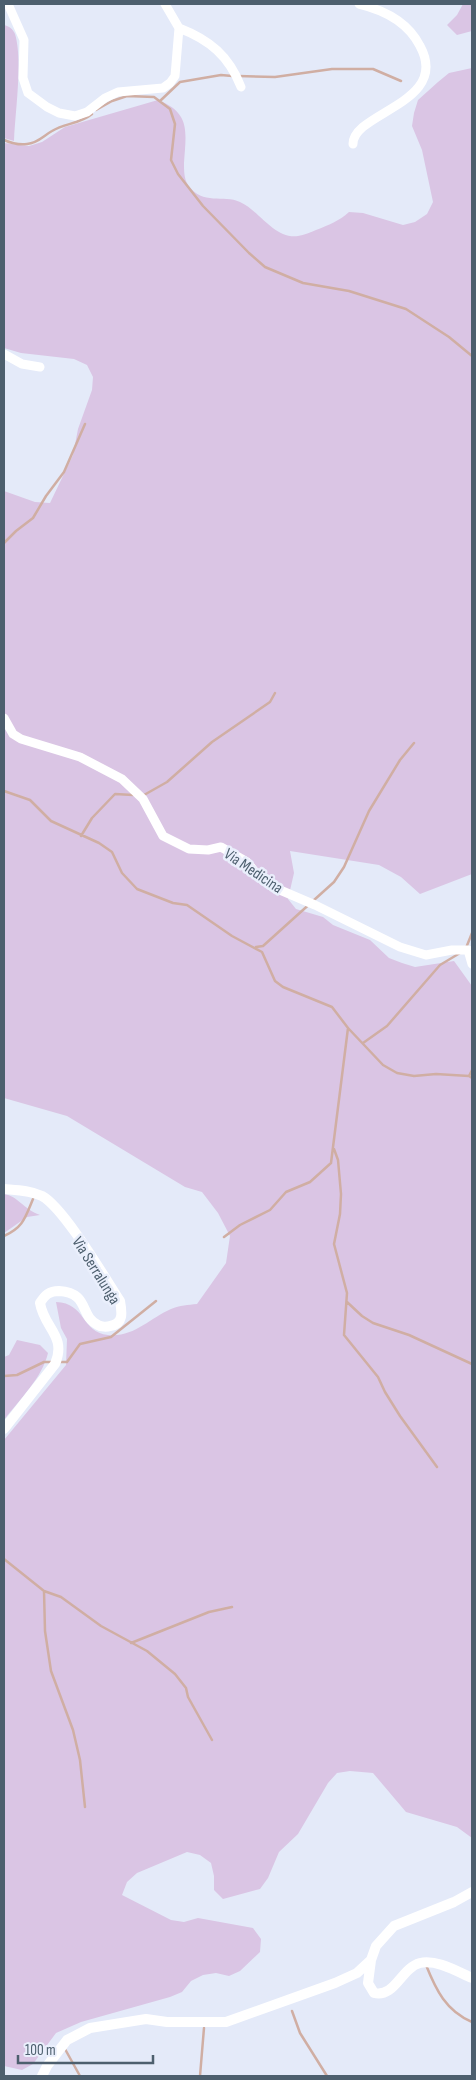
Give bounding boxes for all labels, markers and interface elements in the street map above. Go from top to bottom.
street label: Via Medicina [220,845,286,898]
street label: Via Serralunga [68,1233,124,1308]
scale bar [18,2032,152,2064]
text: 100 m [25,2041,56,2060]

